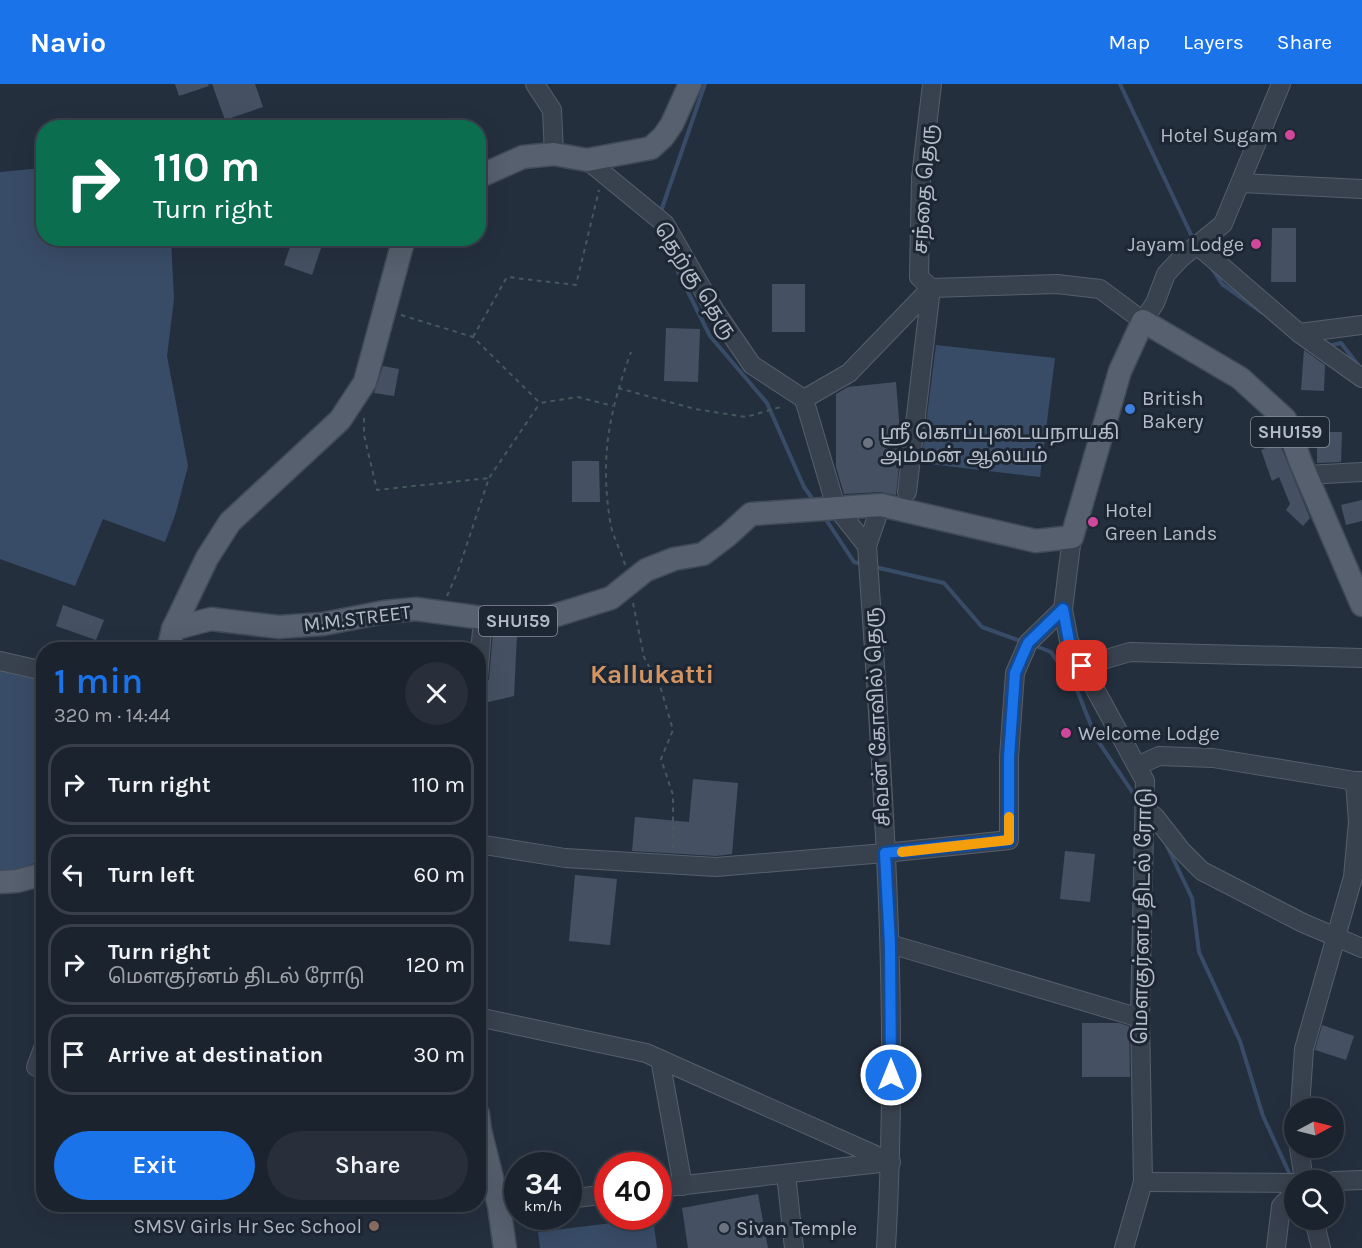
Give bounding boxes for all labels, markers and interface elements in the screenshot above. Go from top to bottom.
text: Navio [30,26,106,59]
text: Map [1108,30,1150,54]
text: Layers [1183,30,1244,54]
text: Share [1277,30,1332,54]
street label: சந்தை தெரு [908,123,943,255]
place label: Hotel Sugam [1160,124,1278,147]
marker: Hotel Sugam [1283,128,1297,142]
text: 110 m [153,142,260,192]
icon: right [54,144,132,222]
text: Turn right [153,193,273,225]
street label: தெற்கு தெரு [648,218,742,344]
place label: Jayam Lodge [1127,233,1244,256]
marker: Jayam Lodge [1249,237,1263,251]
place label: British Bakery [1142,387,1204,433]
marker: British Bakery [1123,402,1137,416]
road number: SHU159 [1251,417,1329,447]
place label: ஸ்ரீ கொப்புடையநாயகி அம்மன் ஆலயம் [880,421,1119,469]
marker: ஸ்ரீ கொப்புடையநாயகி அம்மன் ஆலயம் [861,436,875,450]
place label: Hotel Green Lands [1105,499,1217,545]
marker: Hotel Green Lands [1086,515,1100,529]
street label: M.M.STREET [302,601,412,636]
road number: SHU159 [479,606,557,636]
street label: சிவன் கோவில் தெரு [860,607,897,827]
pin [1056,640,1107,691]
icon: arrive [1065,649,1098,682]
district label: Kallukatti [590,659,714,690]
text: 1 min [54,660,143,702]
button: close [405,662,468,725]
text: 320 m · 14:44 [54,704,171,727]
place label: Welcome Lodge [1078,722,1220,745]
marker: Welcome Lodge [1059,726,1073,740]
icon: right [57,768,90,801]
text: Turn right [108,772,211,798]
text: 110 m [412,772,465,798]
street label: மௌகுர்னம் திடல் ரோடு [1129,788,1157,1045]
icon: left [57,858,90,891]
text: Turn left [108,862,195,888]
text: 60 m [414,862,465,888]
text: Turn right [108,939,211,965]
icon: right [57,948,90,981]
text: 120 m [406,952,465,978]
text: மௌகுர்னம் திடல் ரோடு [108,965,365,988]
icon: arrive [57,1038,90,1071]
text: Arrive at destination [108,1042,323,1068]
text: 30 m [413,1042,465,1068]
position arrow [859,1043,923,1107]
north arrow [1284,1098,1344,1158]
map controls [1284,1098,1344,1230]
button: Exit [54,1131,255,1200]
button: Share [267,1131,468,1200]
speed limit sign: 40 [594,1152,672,1230]
text: 34 [525,1166,561,1202]
button: search [1284,1170,1344,1230]
text: km/h [524,1197,562,1215]
place label: SMSV Girls Hr Sec School [133,1215,362,1238]
place label: Sivan Temple [736,1217,857,1240]
marker: SMSV Girls Hr Sec School [367,1219,381,1233]
marker: Sivan Temple [717,1221,731,1235]

